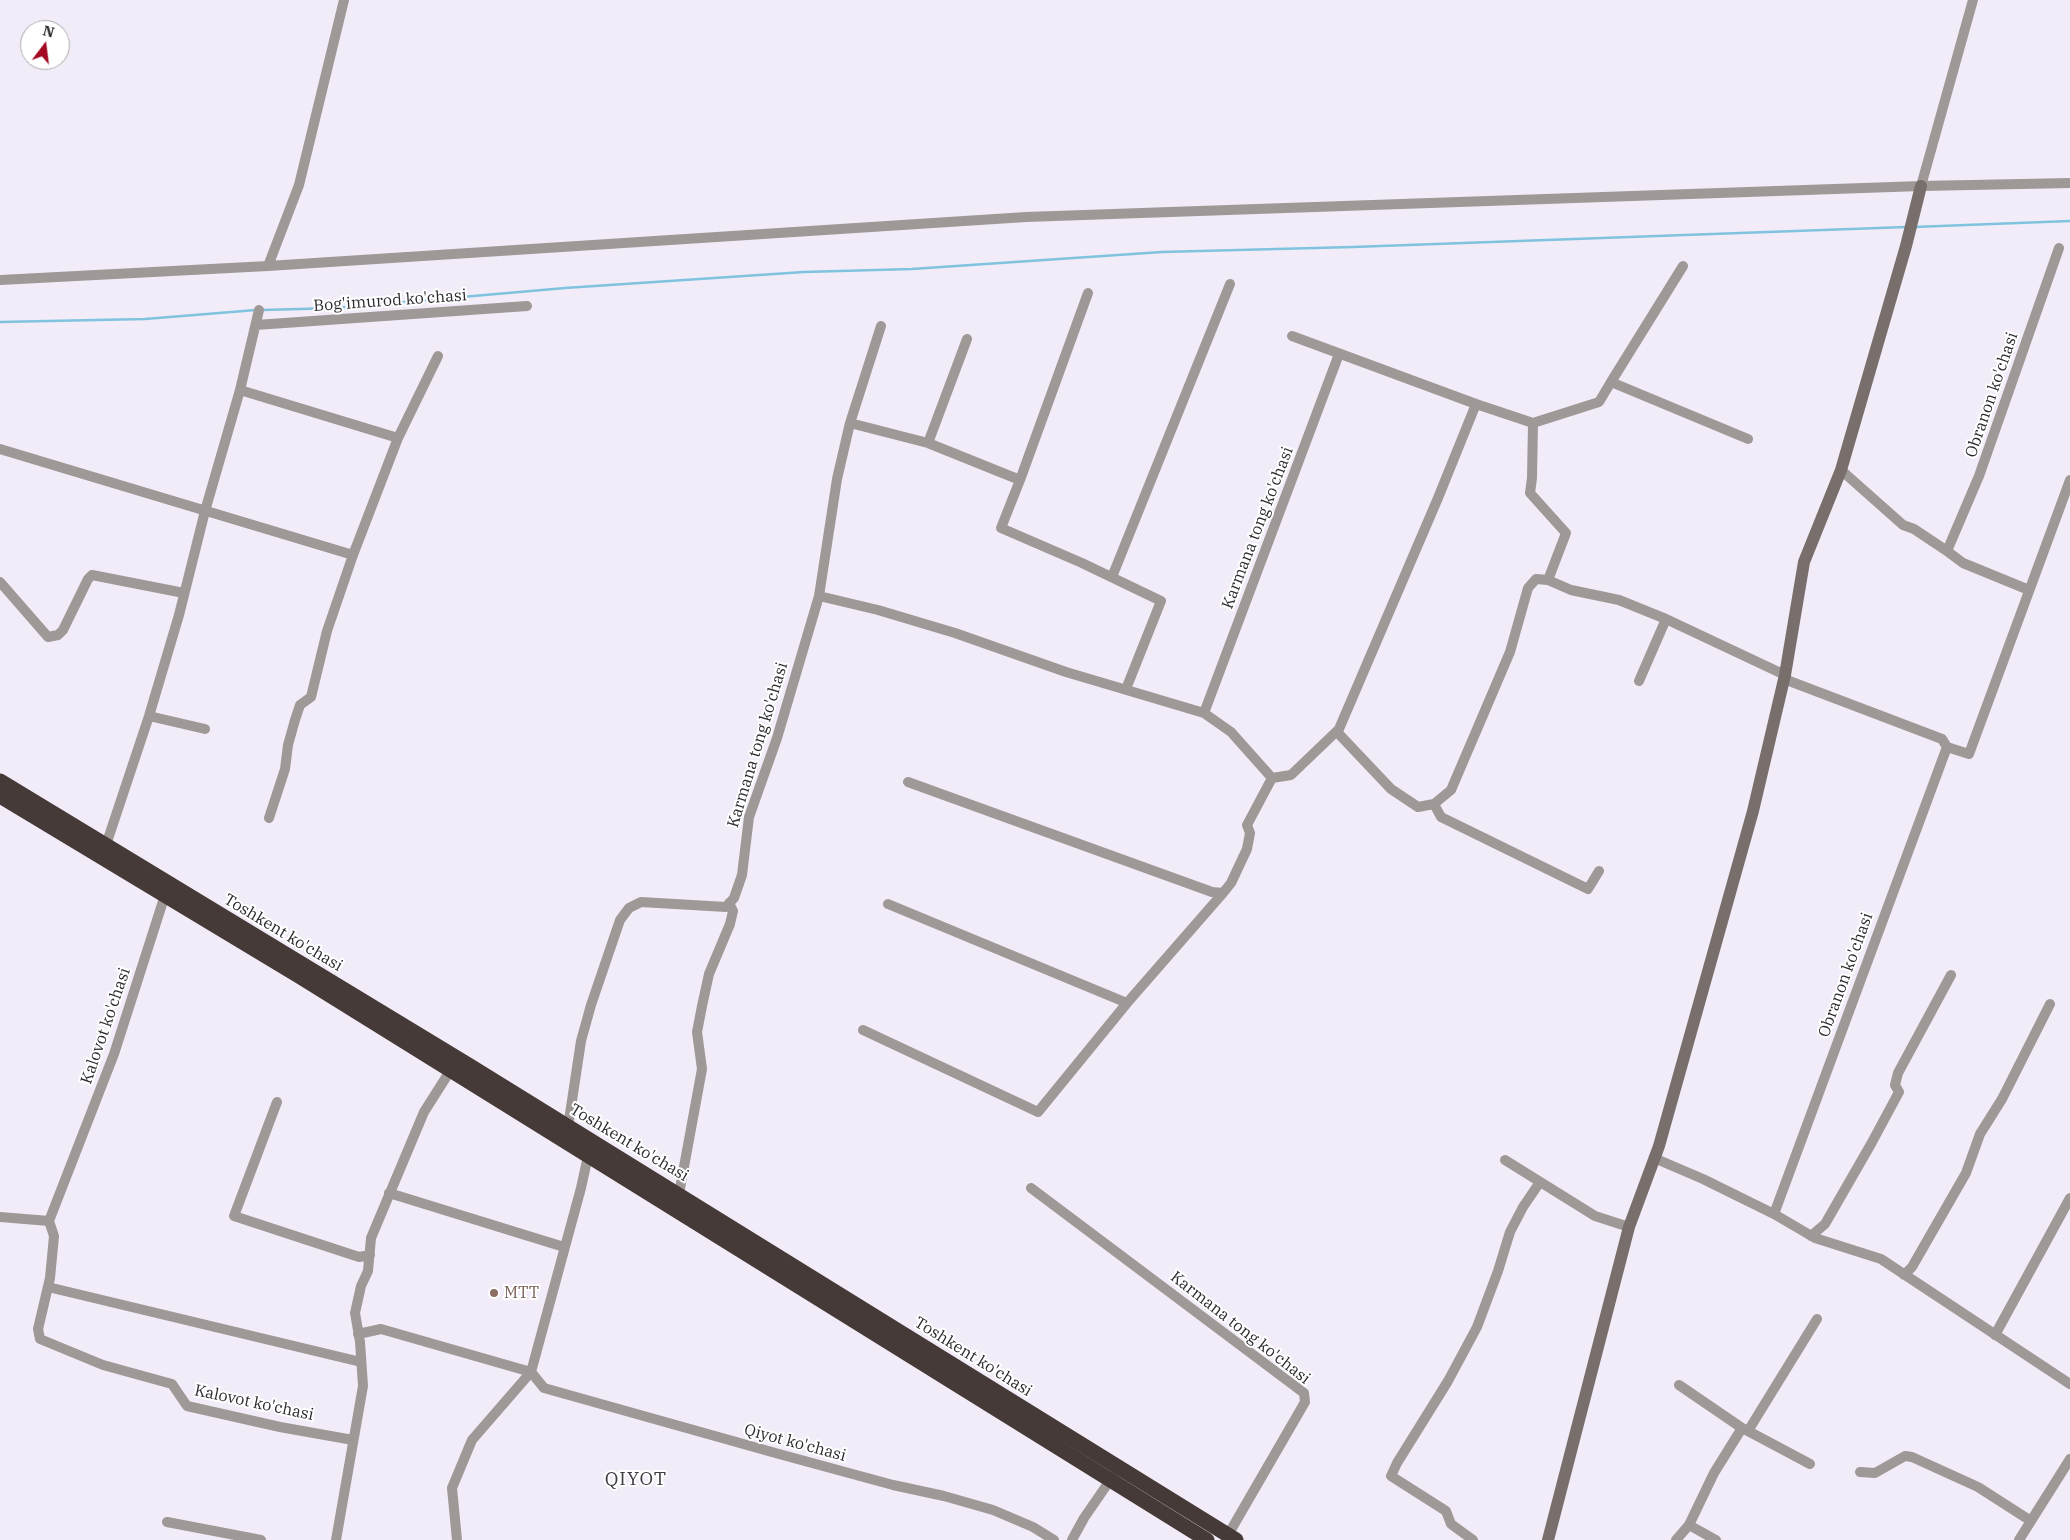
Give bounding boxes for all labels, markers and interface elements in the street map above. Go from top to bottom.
north arrow [20,20,70,70]
text: N [41,21,56,42]
street label: Bog'imurod ko'chasi [313,286,467,316]
street label: Obranon ko'chasi [1962,330,2022,460]
street label: Karmana tong ko'chasi [1218,444,1298,612]
street label: Karmana tong ko'chasi [724,660,792,830]
street label: Toshkent ko'chasi [220,890,346,976]
street label: Obranon ko'chasi [1815,910,1877,1040]
street label: Kalovot ko'chasi [77,965,135,1087]
street label: Toshkent ko'chasi [566,1100,692,1186]
street label: Karmana tong ko'chasi [1166,1267,1314,1389]
place label: MTT [504,1283,539,1303]
marker: MTT [488,1287,500,1299]
street label: Toshkent ko'chasi [911,1313,1035,1401]
street label: Kalovot ko'chasi [193,1381,315,1425]
street label: Qiyot ko'chasi [742,1420,848,1466]
district label: QIYOT [604,1469,668,1491]

